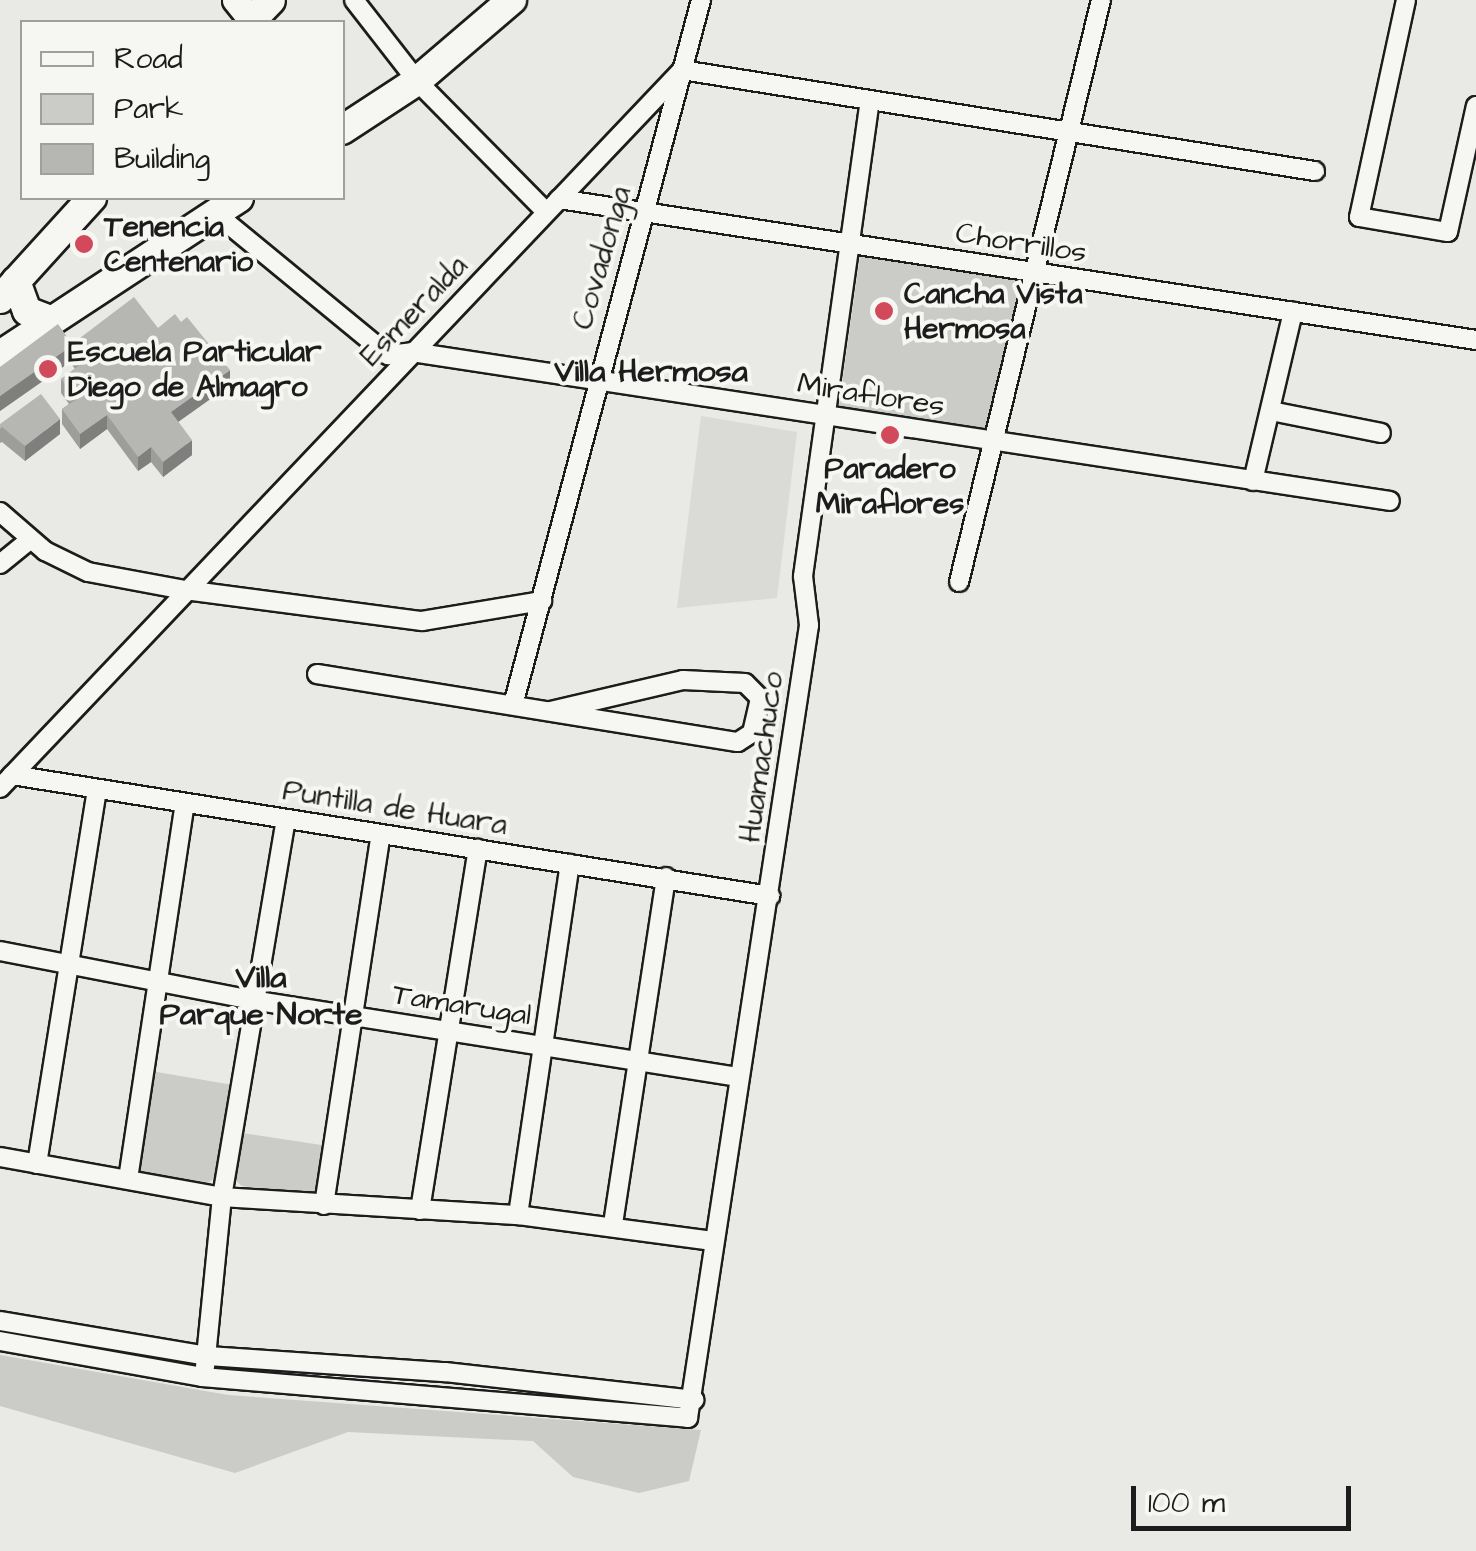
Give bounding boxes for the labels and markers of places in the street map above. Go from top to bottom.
place label: Tenencia Centenario [104,209,253,280]
marker: Tenencia Centenario [73,233,95,255]
place label: Cancha Vista Hermosa [904,276,1082,346]
marker: Cancha Vista Hermosa [873,300,895,322]
place label: Escuela Particular Diego de Almagro [68,334,322,404]
marker: Escuela Particular Diego de Almagro [37,358,59,380]
marker: Paradero Miraflores [879,424,901,446]
place label: Paradero Miraflores [816,451,964,522]

